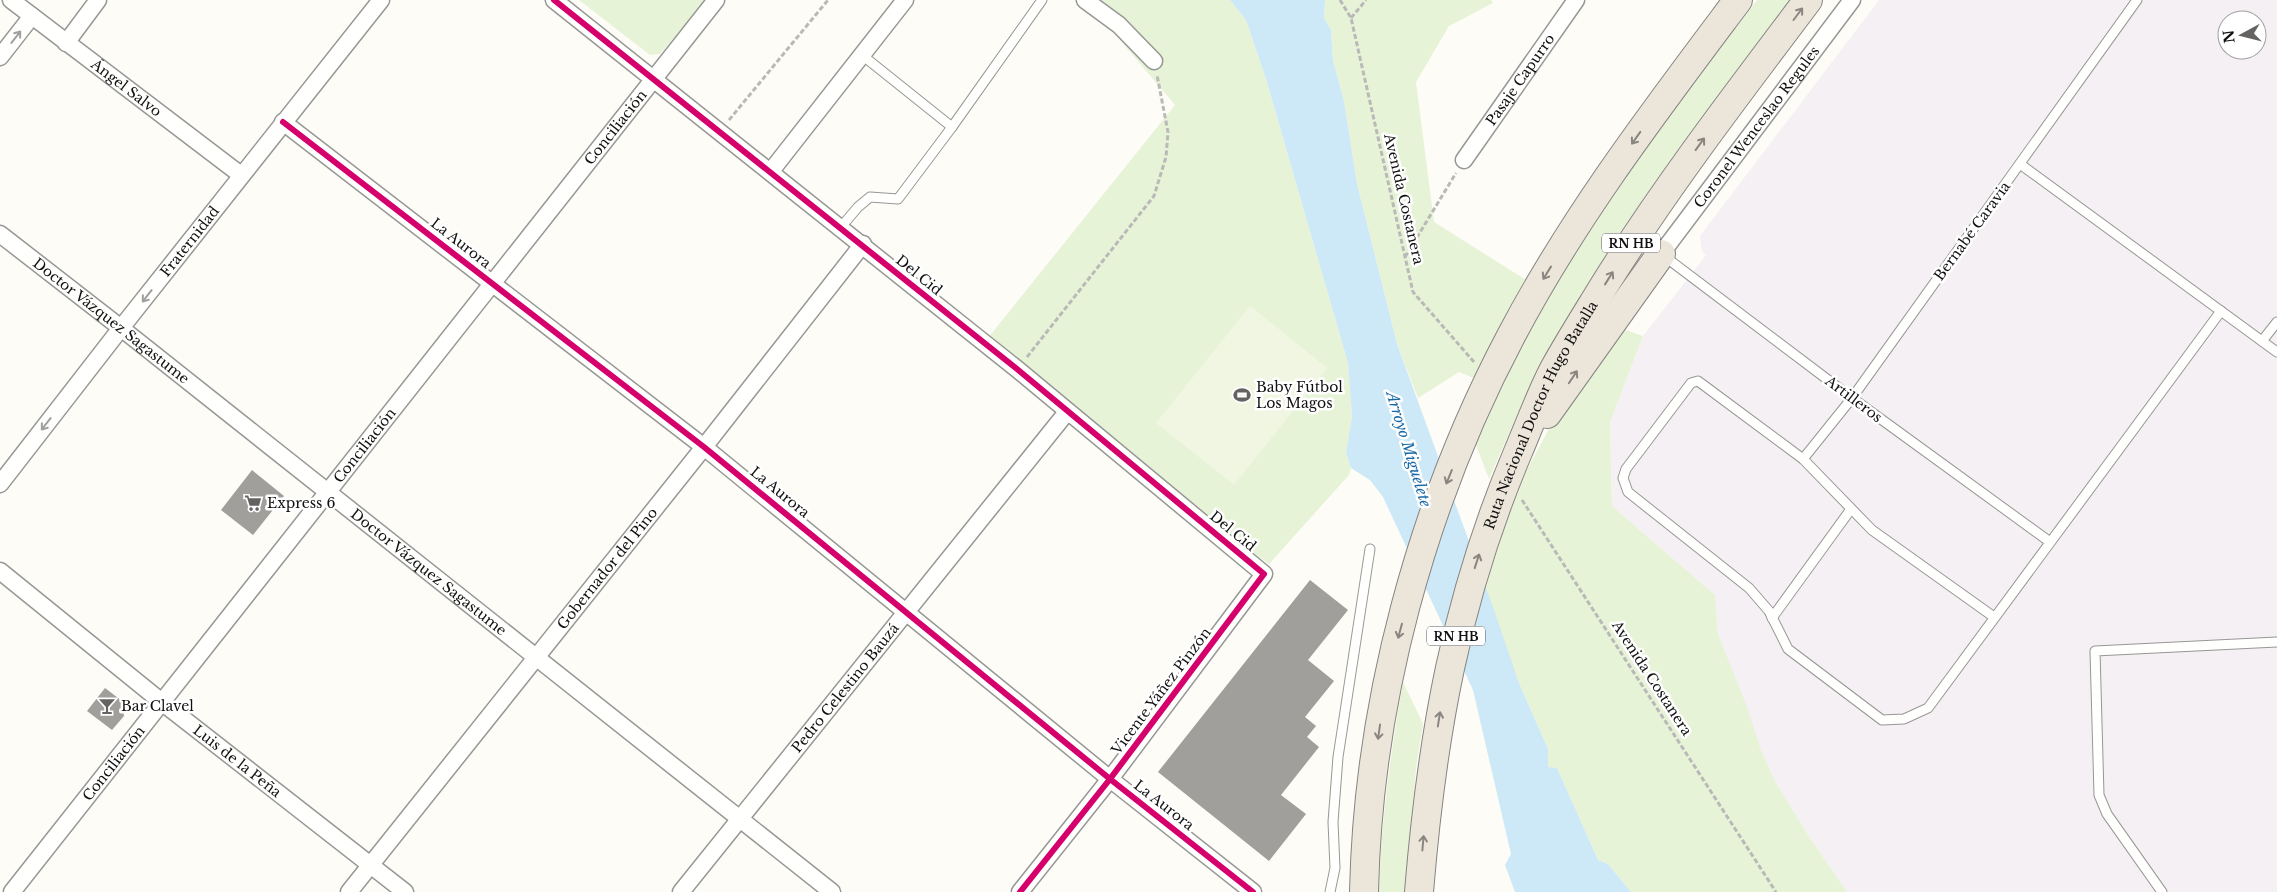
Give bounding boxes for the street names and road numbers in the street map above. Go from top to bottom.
street label: Pasaje Capurro [1482,30,1559,129]
street label: Coronel Wenceslao Regules [1690,42,1823,211]
street label: Ángel Salvo [87,55,165,120]
street label: Conciliación [580,86,651,169]
street label: Avenida Costanera [1380,131,1428,266]
street label: Bernabé Caravia [1930,178,2014,284]
street label: Fraternidad [156,202,223,280]
street label: La Aurora [427,214,495,272]
road number: RN HB [1602,234,1660,252]
street label: Del Cid [892,251,946,299]
street label: Doctor Vázquez Sagastume [29,254,193,388]
street label: Ruta Nacional Doctor Hugo Batalla [1480,297,1602,532]
street label: Artilleros [1821,371,1886,426]
street label: Conciliación [329,404,400,486]
street label: La Aurora [747,463,814,522]
street label: Gobernador del Pino [553,504,661,633]
street label: Doctor Vázquez Sagastume [347,505,510,639]
street label: Del Cid [1206,507,1260,555]
street label: Avenida Costanera [1608,616,1696,739]
street label: Pedro Celestino Bauzá [788,619,903,756]
street label: Vicente Yáñez Pinzón [1107,624,1215,759]
road number: RN HB [1427,626,1485,646]
street label: Luis de la Peña [190,721,285,801]
street label: Conciliación [78,722,149,804]
street label: La Aurora [1130,776,1198,834]

